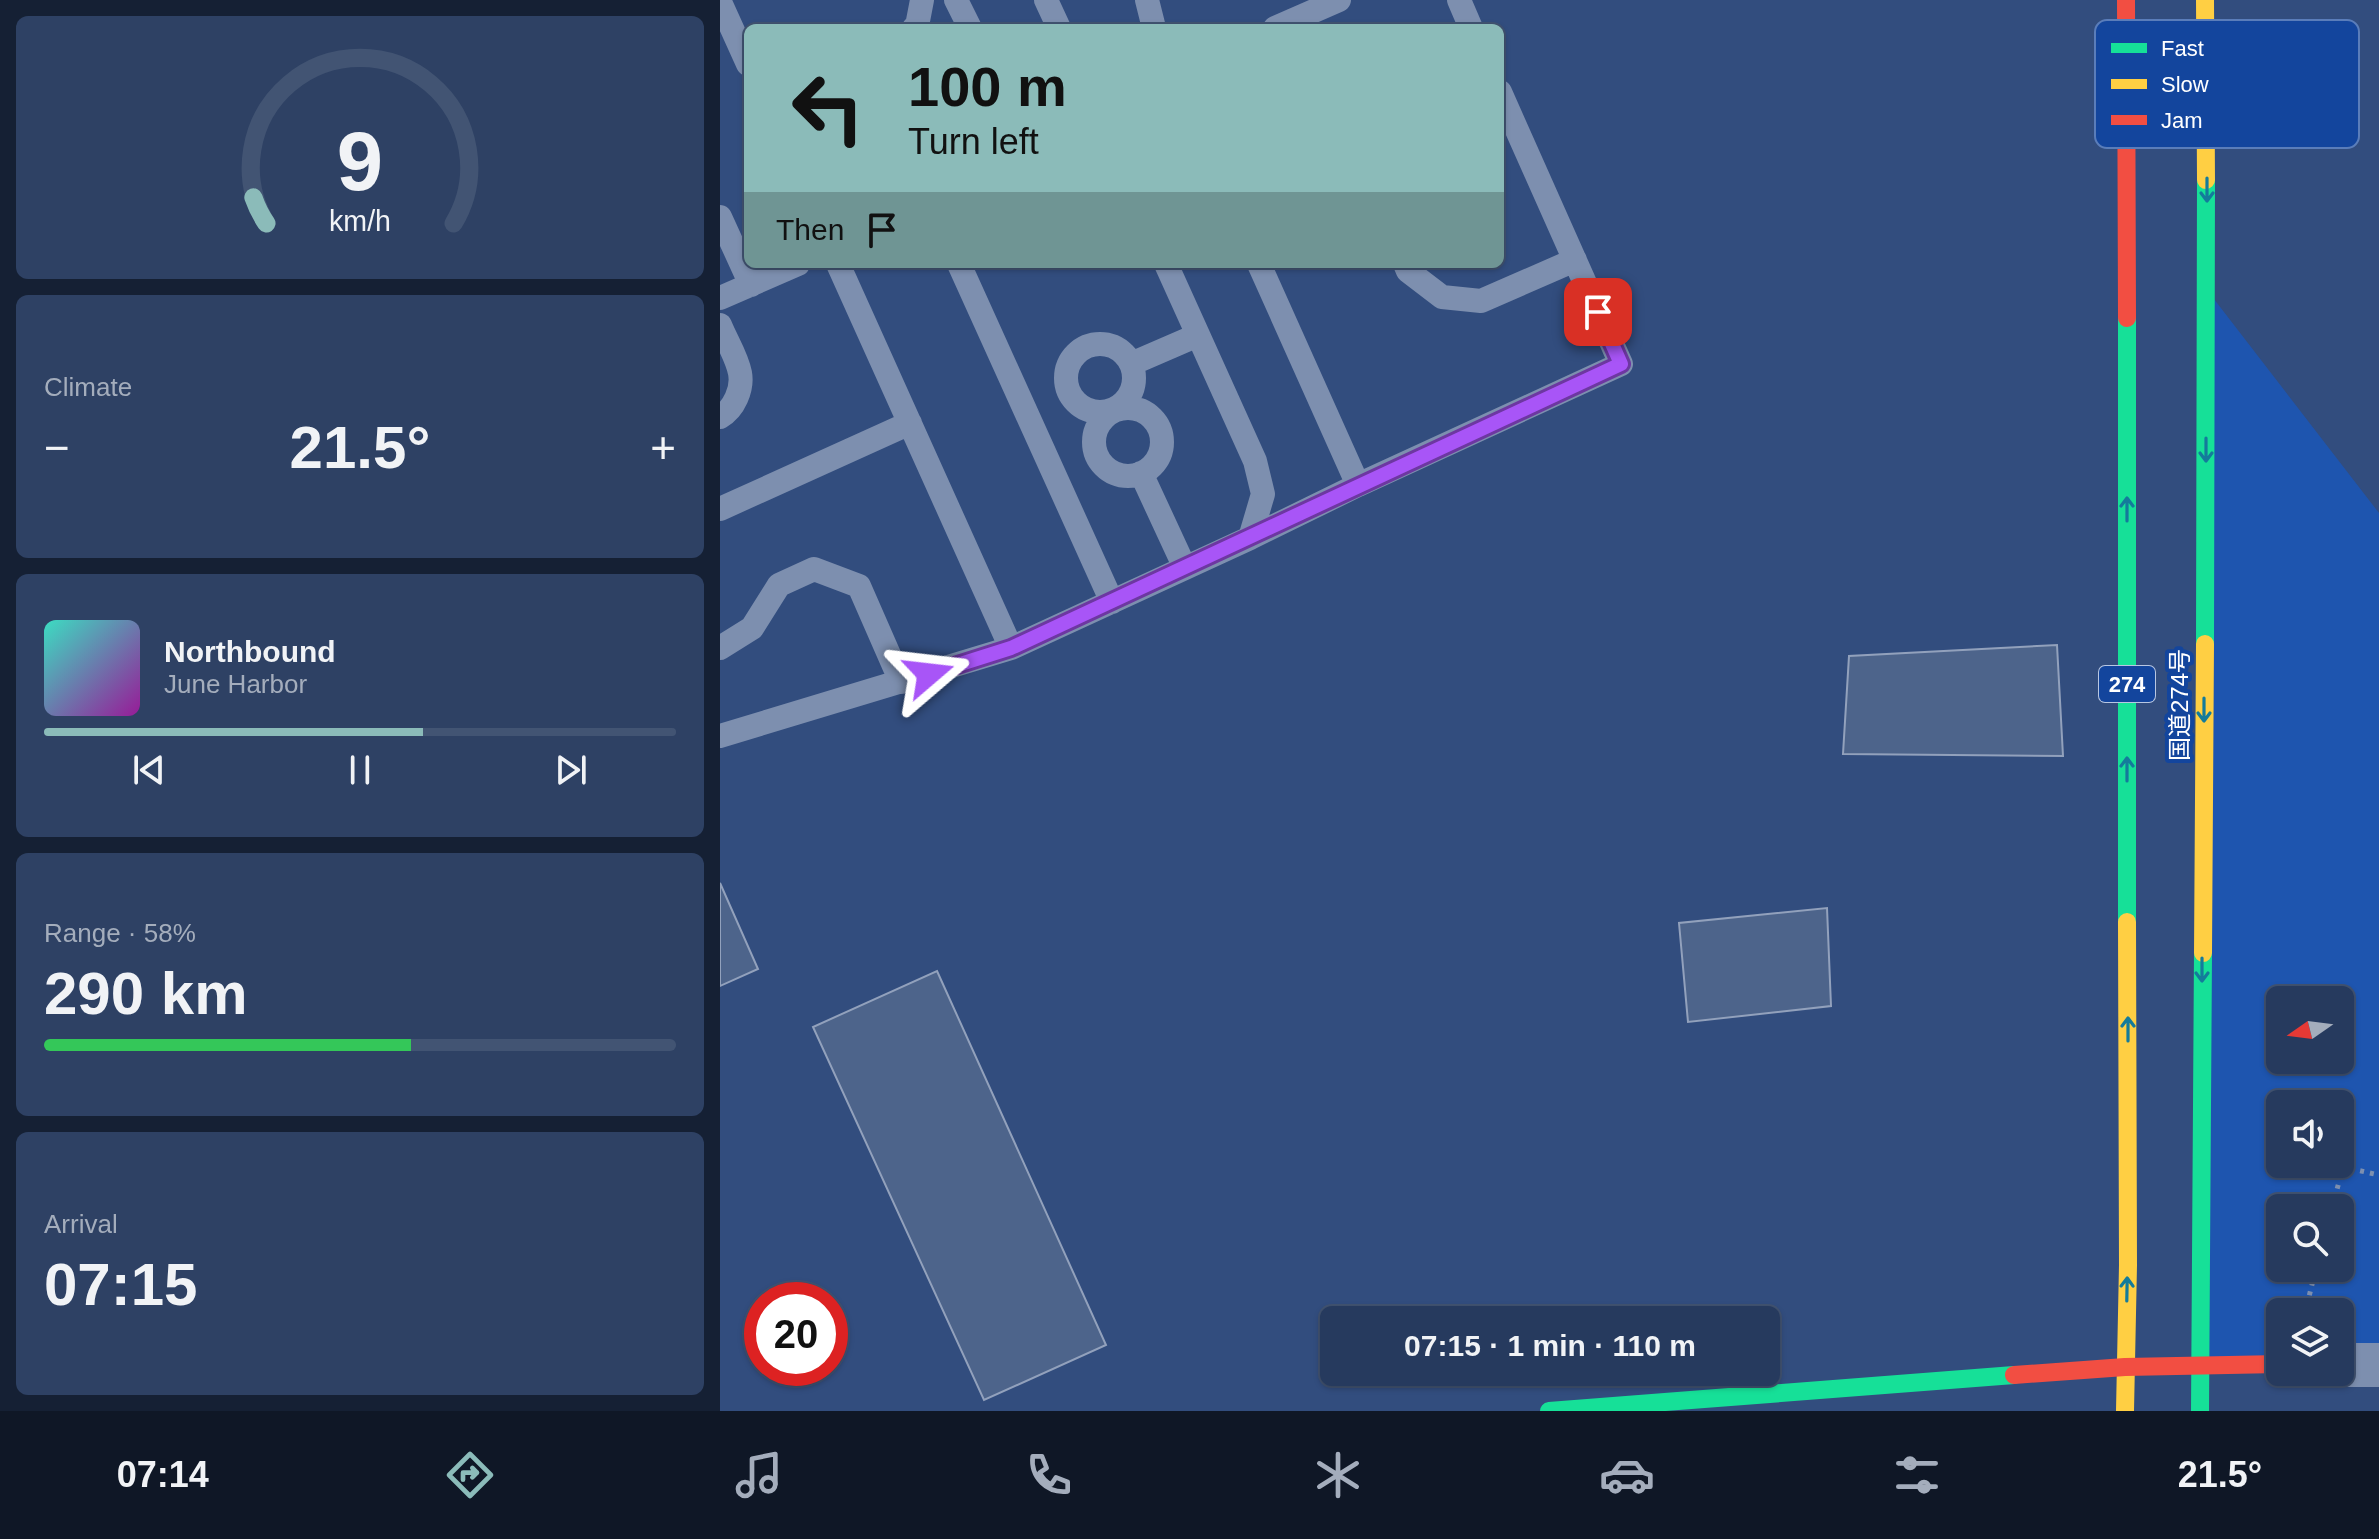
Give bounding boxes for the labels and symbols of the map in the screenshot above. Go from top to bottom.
legend [2095,20,2359,148]
text: Fast [2161,36,2204,61]
text: Slow [2161,72,2209,97]
text: Jam [2161,108,2203,133]
one-way arrow [2199,176,2214,203]
pin [1564,278,1632,346]
one-way arrow [2198,436,2214,463]
one-way arrow [2119,496,2135,523]
position arrow [887,632,971,716]
street label: 国道274号 [2166,649,2193,761]
road number: 274 [2099,666,2155,702]
one-way arrow [2196,696,2212,723]
one-way arrow [2119,756,2135,783]
one-way arrow [2194,956,2210,983]
north arrow [2266,986,2354,1074]
one-way arrow [2120,1016,2136,1043]
one-way arrow [2120,1276,2135,1303]
speed limit sign: 20 [744,1282,848,1386]

